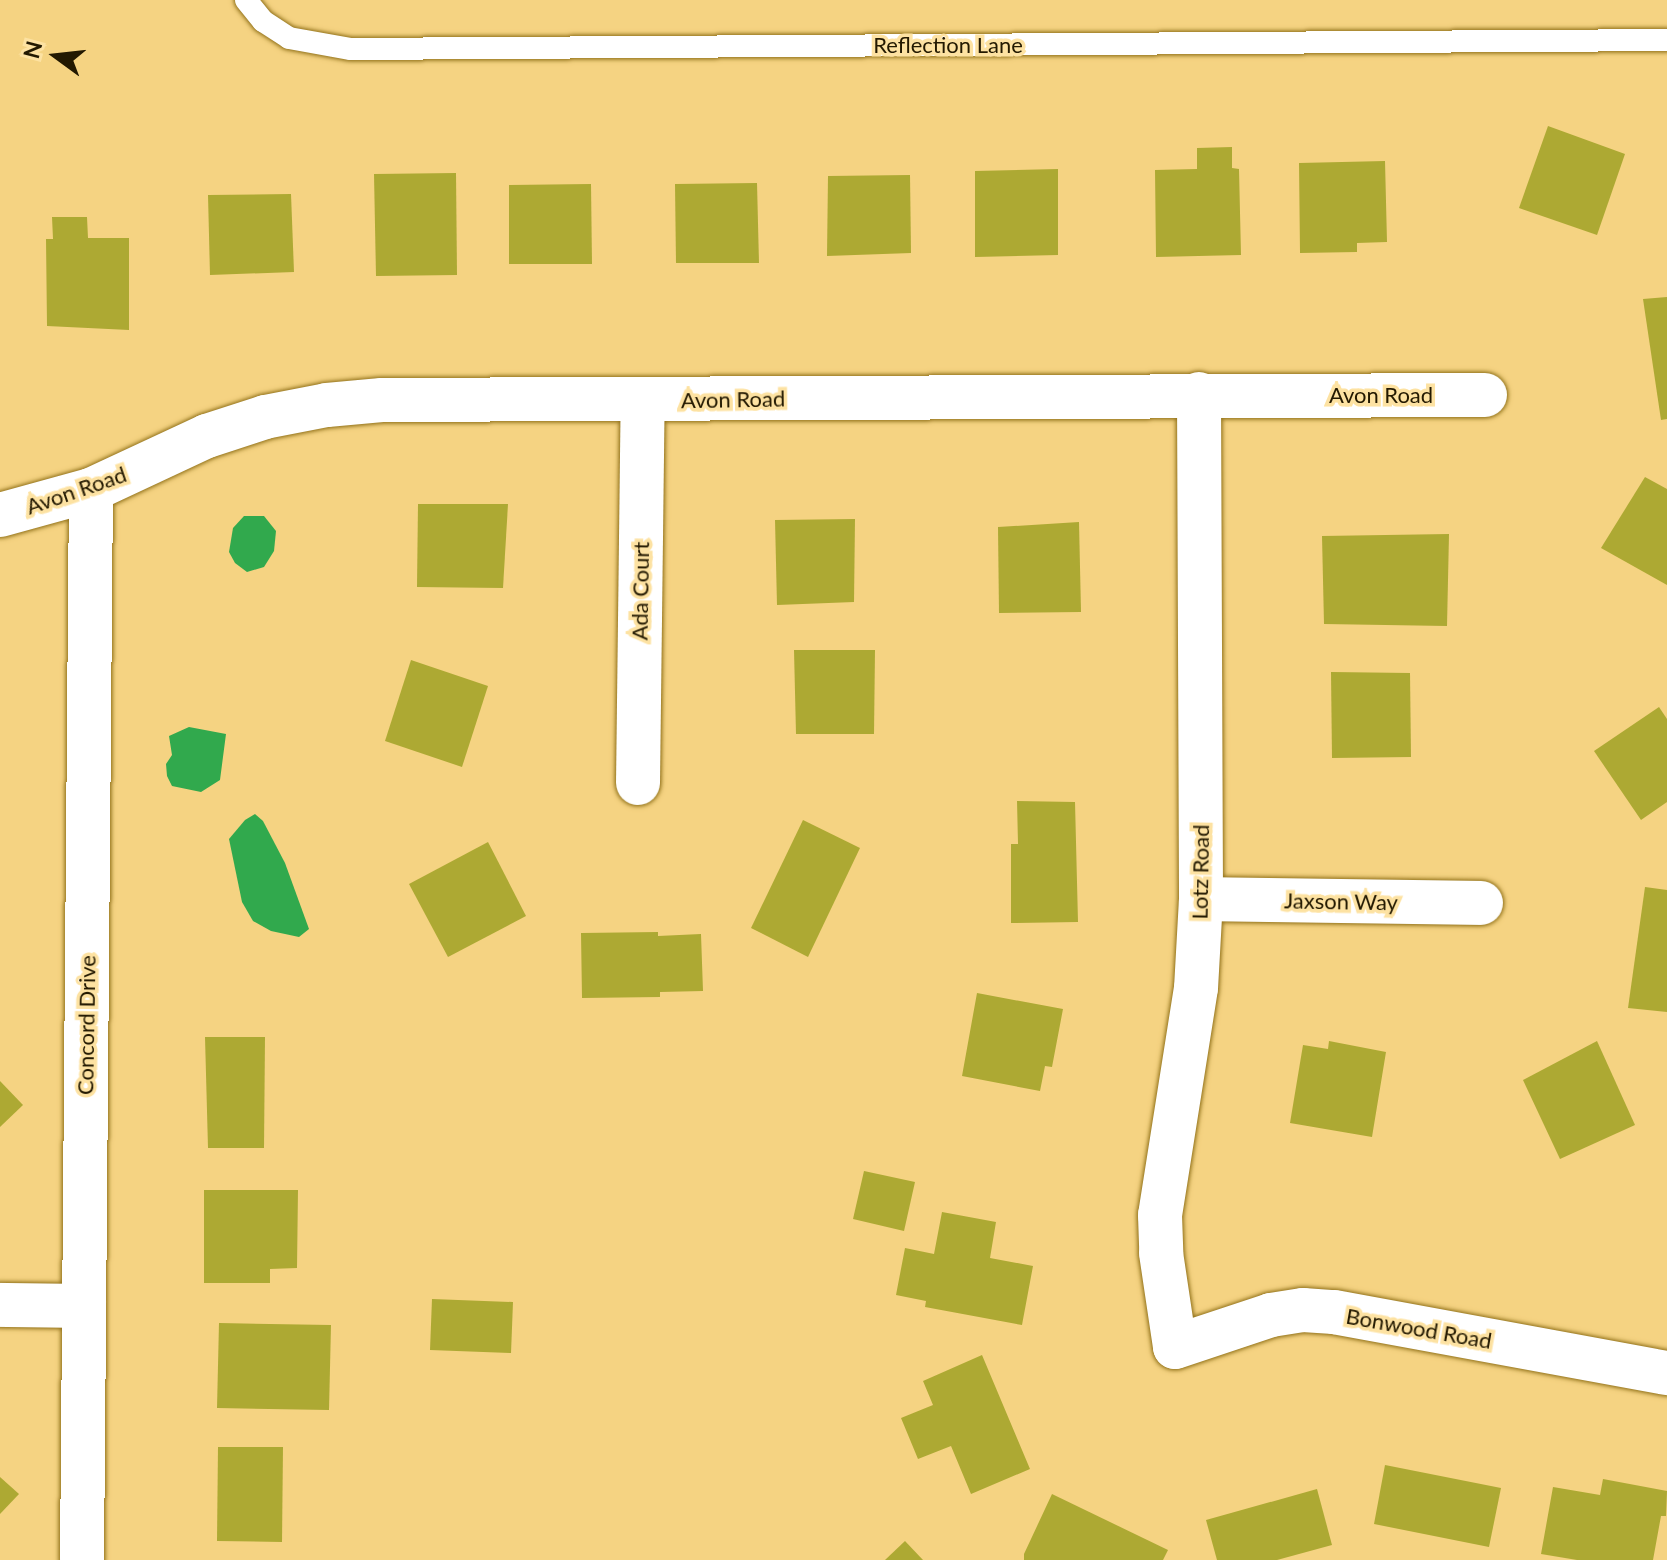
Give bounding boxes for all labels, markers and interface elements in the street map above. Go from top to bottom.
north arrow [16,16,96,96]
street label: Reflection Lane [873,32,1023,58]
text: N [17,38,48,61]
street label: Avon Road [1329,382,1433,408]
street label: Avon Road [681,385,785,413]
street label: Avon Road [22,461,130,519]
street label: Ada Court [626,541,654,641]
street label: Lotz Road [1186,824,1214,920]
street label: Jaxson Way [1284,887,1398,915]
street label: Concord Drive [72,955,100,1095]
street label: Bonwood Road [1344,1302,1494,1354]

